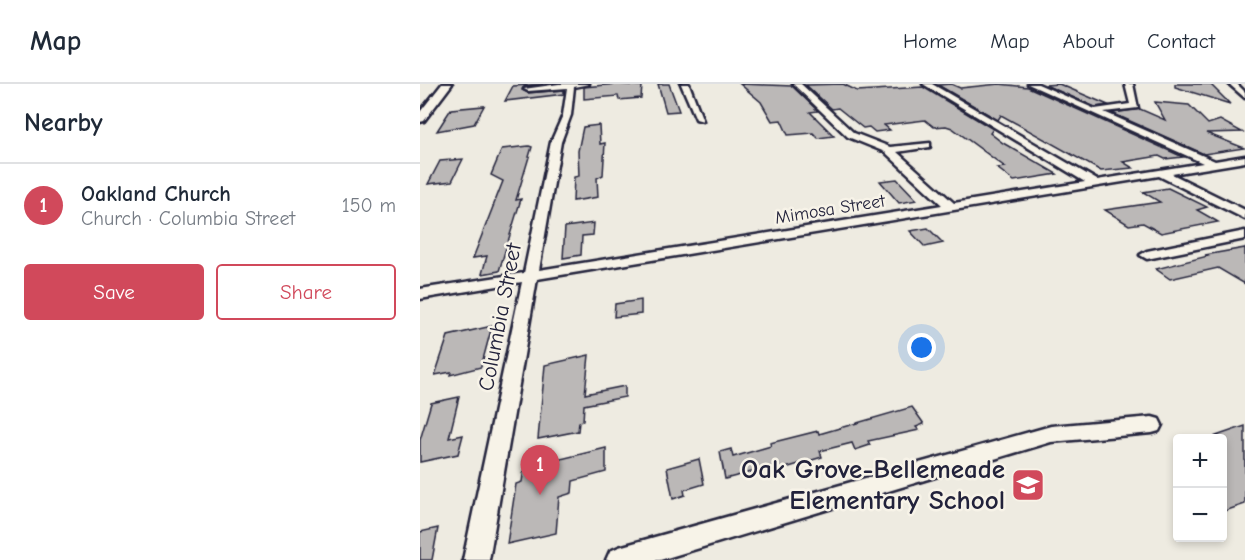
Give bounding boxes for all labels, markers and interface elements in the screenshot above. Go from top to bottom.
text: Map [30,25,81,57]
text: Home [903,29,957,53]
text: Map [990,29,1030,53]
text: About [1063,29,1114,53]
text: Contact [1147,29,1215,53]
text: Nearby [24,108,103,138]
text: Oakland Church [81,181,231,207]
street label: Mimosa Street [773,190,888,229]
text: 1 [40,194,47,217]
text: 150 m [342,194,396,217]
text: Church · Columbia Street [81,207,295,230]
street label: Columbia Street [473,240,527,393]
button: Save [24,264,204,320]
button: Share [216,264,396,320]
your location [907,333,936,362]
map controls [1173,434,1227,542]
button: + [1173,434,1227,488]
pin: 1 [520,446,560,495]
place label: Oak Grove-Bellemeade Elementary School [741,454,1005,516]
school or university icon: Oak Grove-Bellemeade Elementary School [1010,467,1046,503]
button: − [1173,488,1227,542]

